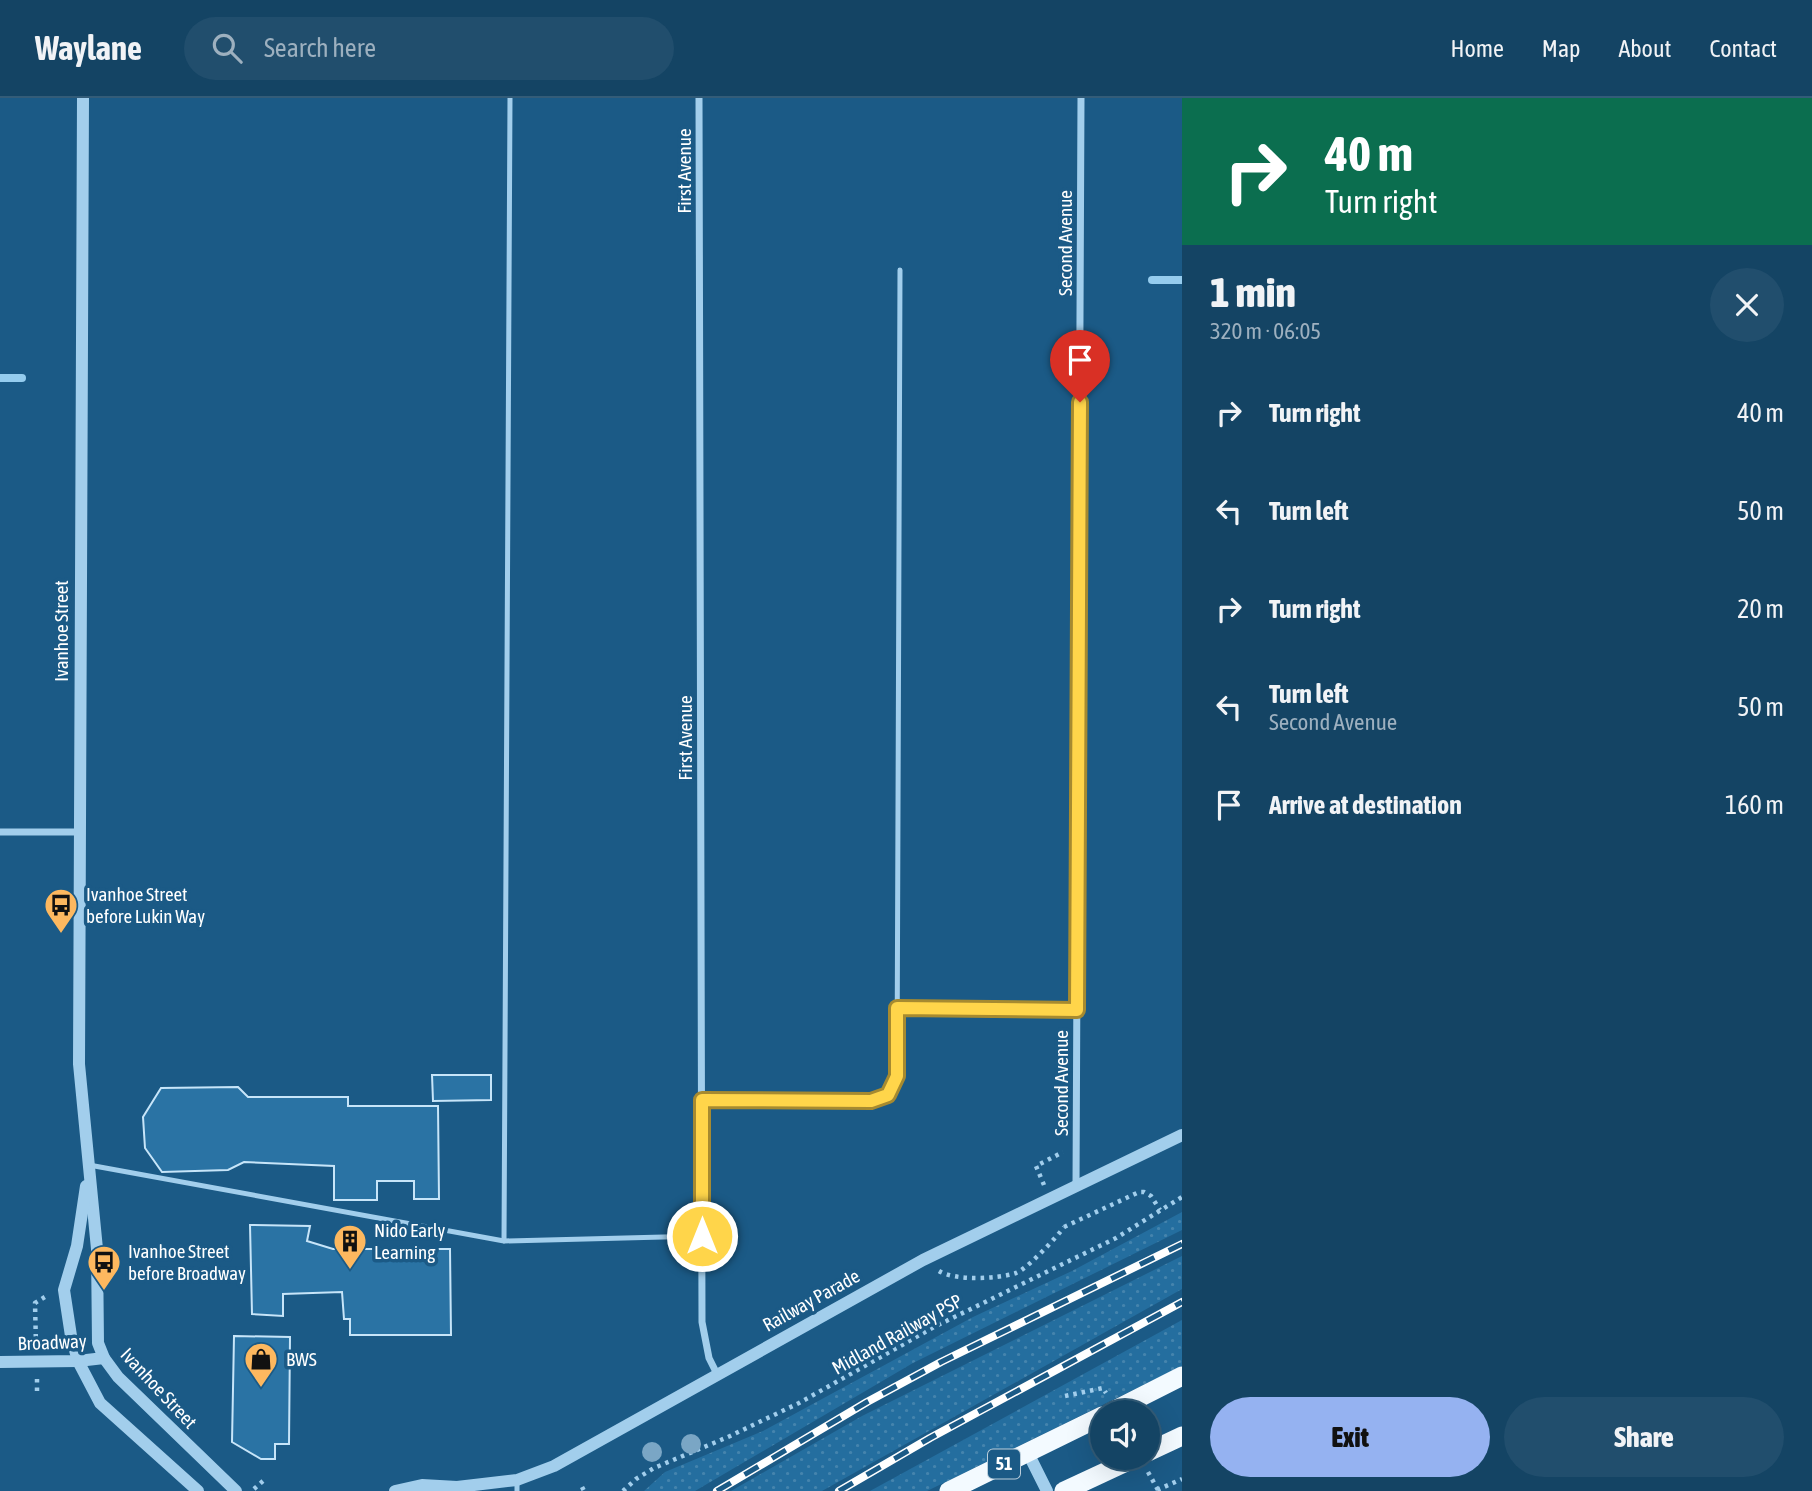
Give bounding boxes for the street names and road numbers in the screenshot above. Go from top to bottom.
street label: First Avenue [673,128,695,214]
street label: Second Avenue [1054,190,1076,296]
street label: Ivanhoe Street [50,580,72,682]
street label: First Avenue [674,695,696,781]
street label: Second Avenue [1050,1030,1072,1136]
street label: Railway Parade [759,1264,863,1336]
street label: Midland Railway PSP [828,1289,966,1379]
street label: Broadway [17,1330,87,1354]
street label: Ivanhoe Street [116,1343,202,1433]
road number: 51 [988,1450,1020,1478]

